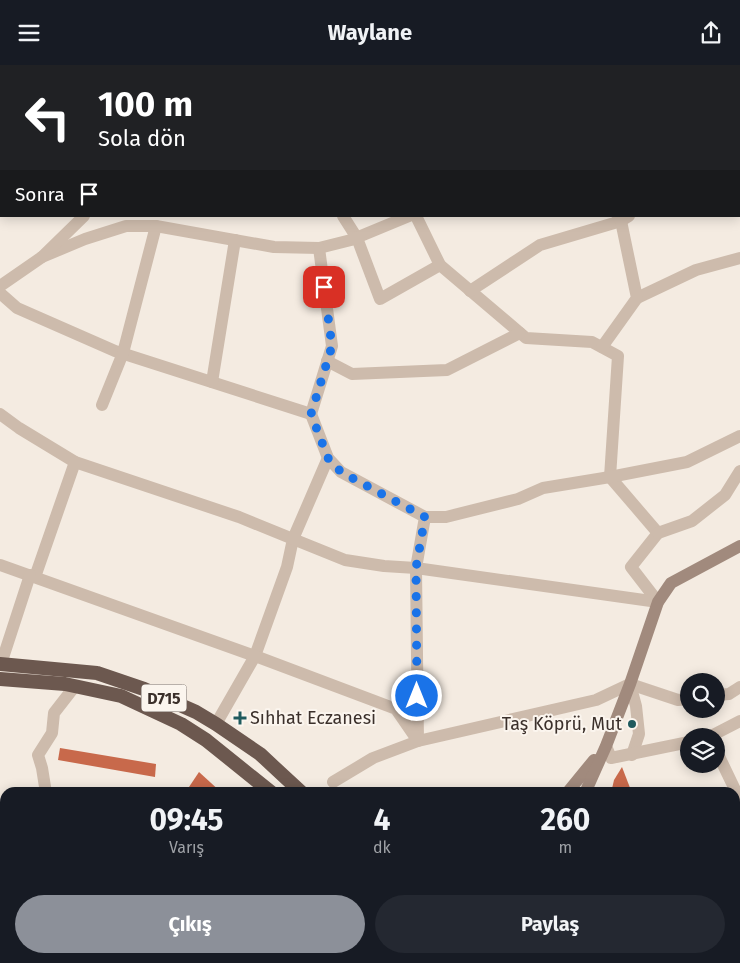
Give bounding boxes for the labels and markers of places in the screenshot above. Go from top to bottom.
pin [303,266,345,308]
place label: Sıhhat Eczanesi [250,707,376,729]
marker: Sıhhat Eczanesi [234,712,246,724]
place label: Taş Köprü, Mut [502,713,622,735]
marker: Taş Köprü, Mut [626,718,638,730]

